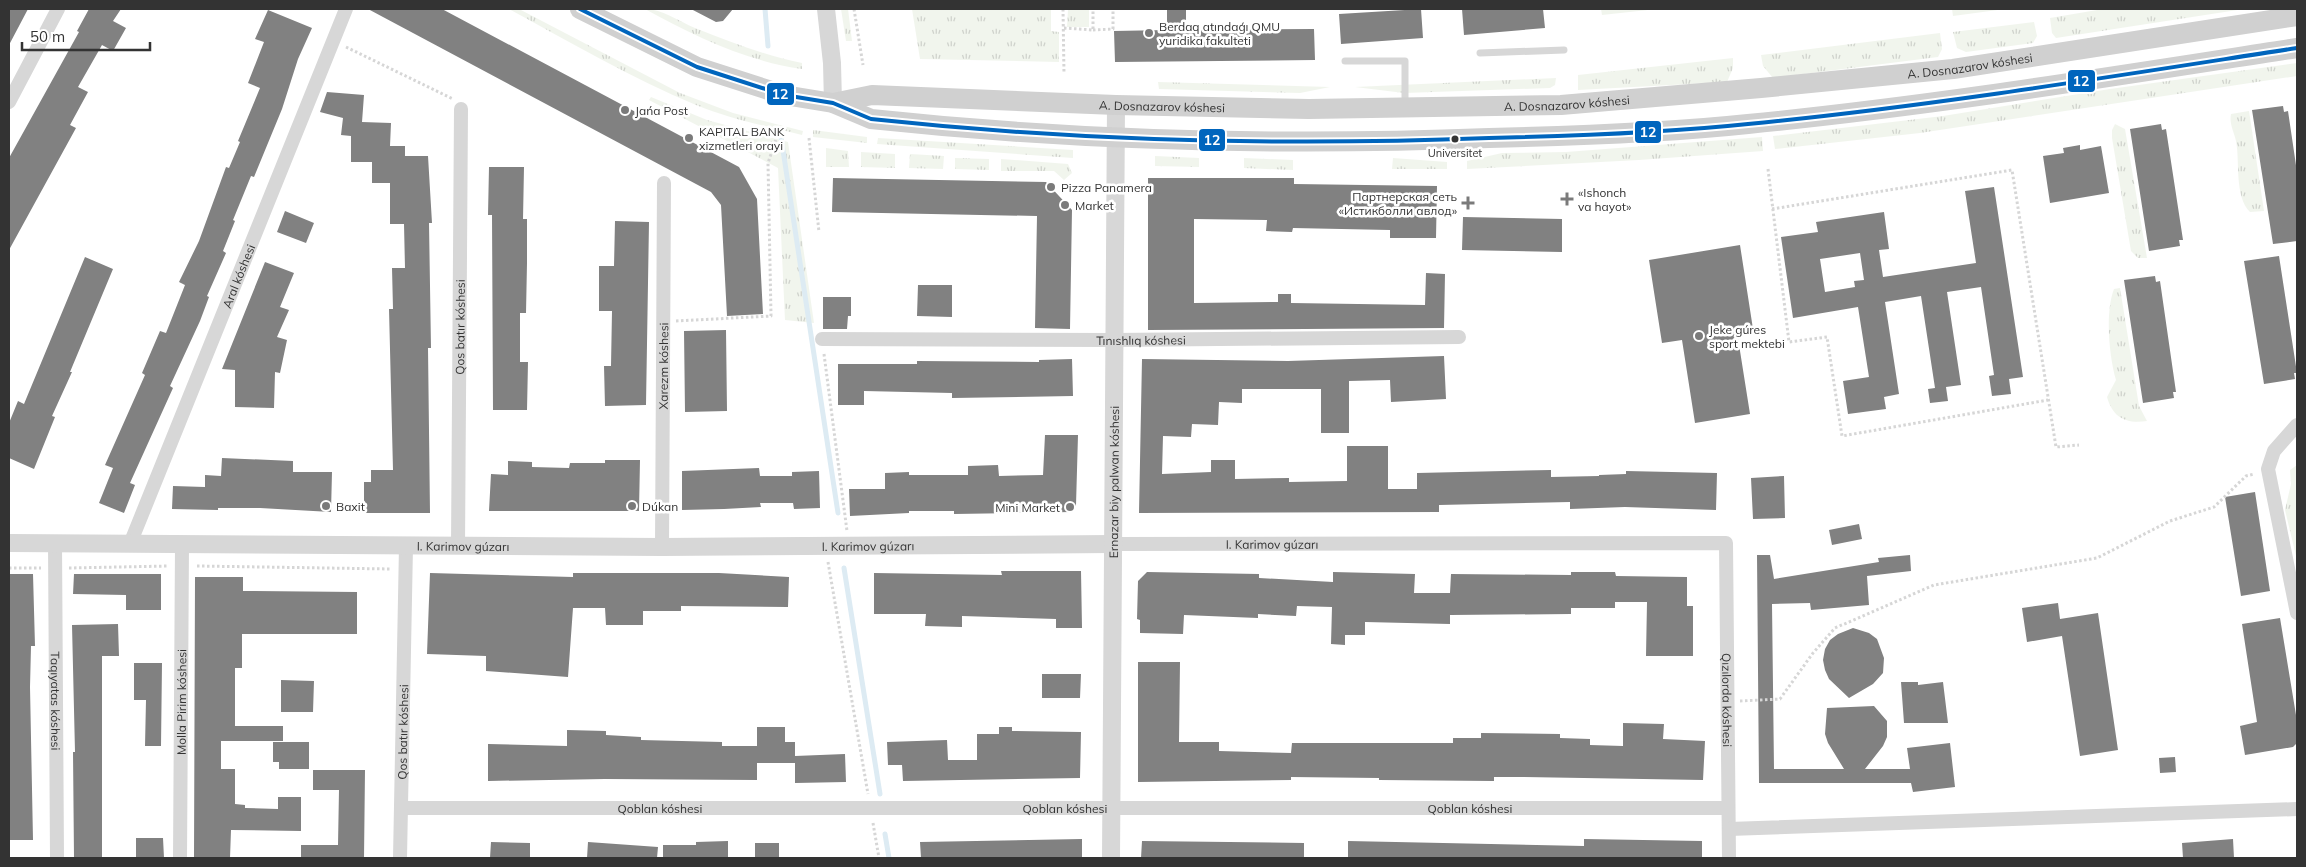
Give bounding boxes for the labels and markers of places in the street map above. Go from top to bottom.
place label: Berdaq atındaǵı QMU yuridika fakulteti [1159,19,1280,48]
marker: Berdaq atındaǵı QMU yuridika fakulteti [1143,27,1155,39]
place label: Jańa Post [635,103,688,118]
marker: Jańa Post [619,104,631,116]
place label: KAPITAL BANK xizmetleri orayi [699,124,785,153]
marker: KAPITAL BANK xizmetleri orayi [683,132,695,144]
marker: Universitet [1450,134,1460,144]
place label: Universitet [1428,146,1482,160]
place label: Pizza Panamera [1061,180,1152,195]
marker: Pizza Panamera [1045,181,1057,193]
place label: «Ishonch va hayot» [1578,185,1632,214]
place label: Партнерская сеть «Истикболли авлод» [1339,189,1458,218]
marker: «Ishonch va hayot» [1560,192,1574,206]
marker: Партнерская сеть «Истикболли авлод» [1461,196,1475,210]
place label: Market [1075,198,1114,213]
marker: Market [1059,199,1071,211]
place label: Jeke gúres sport mektebi [1709,322,1785,351]
marker: Jeke gúres sport mektebi [1693,330,1705,342]
place label: Baxit [336,499,365,514]
place label: Dúkan [642,499,678,514]
marker: Baxit [320,500,332,512]
marker: Dúkan [626,500,638,512]
place label: Mini Market [995,500,1060,515]
marker: Mini Market [1064,501,1076,513]

